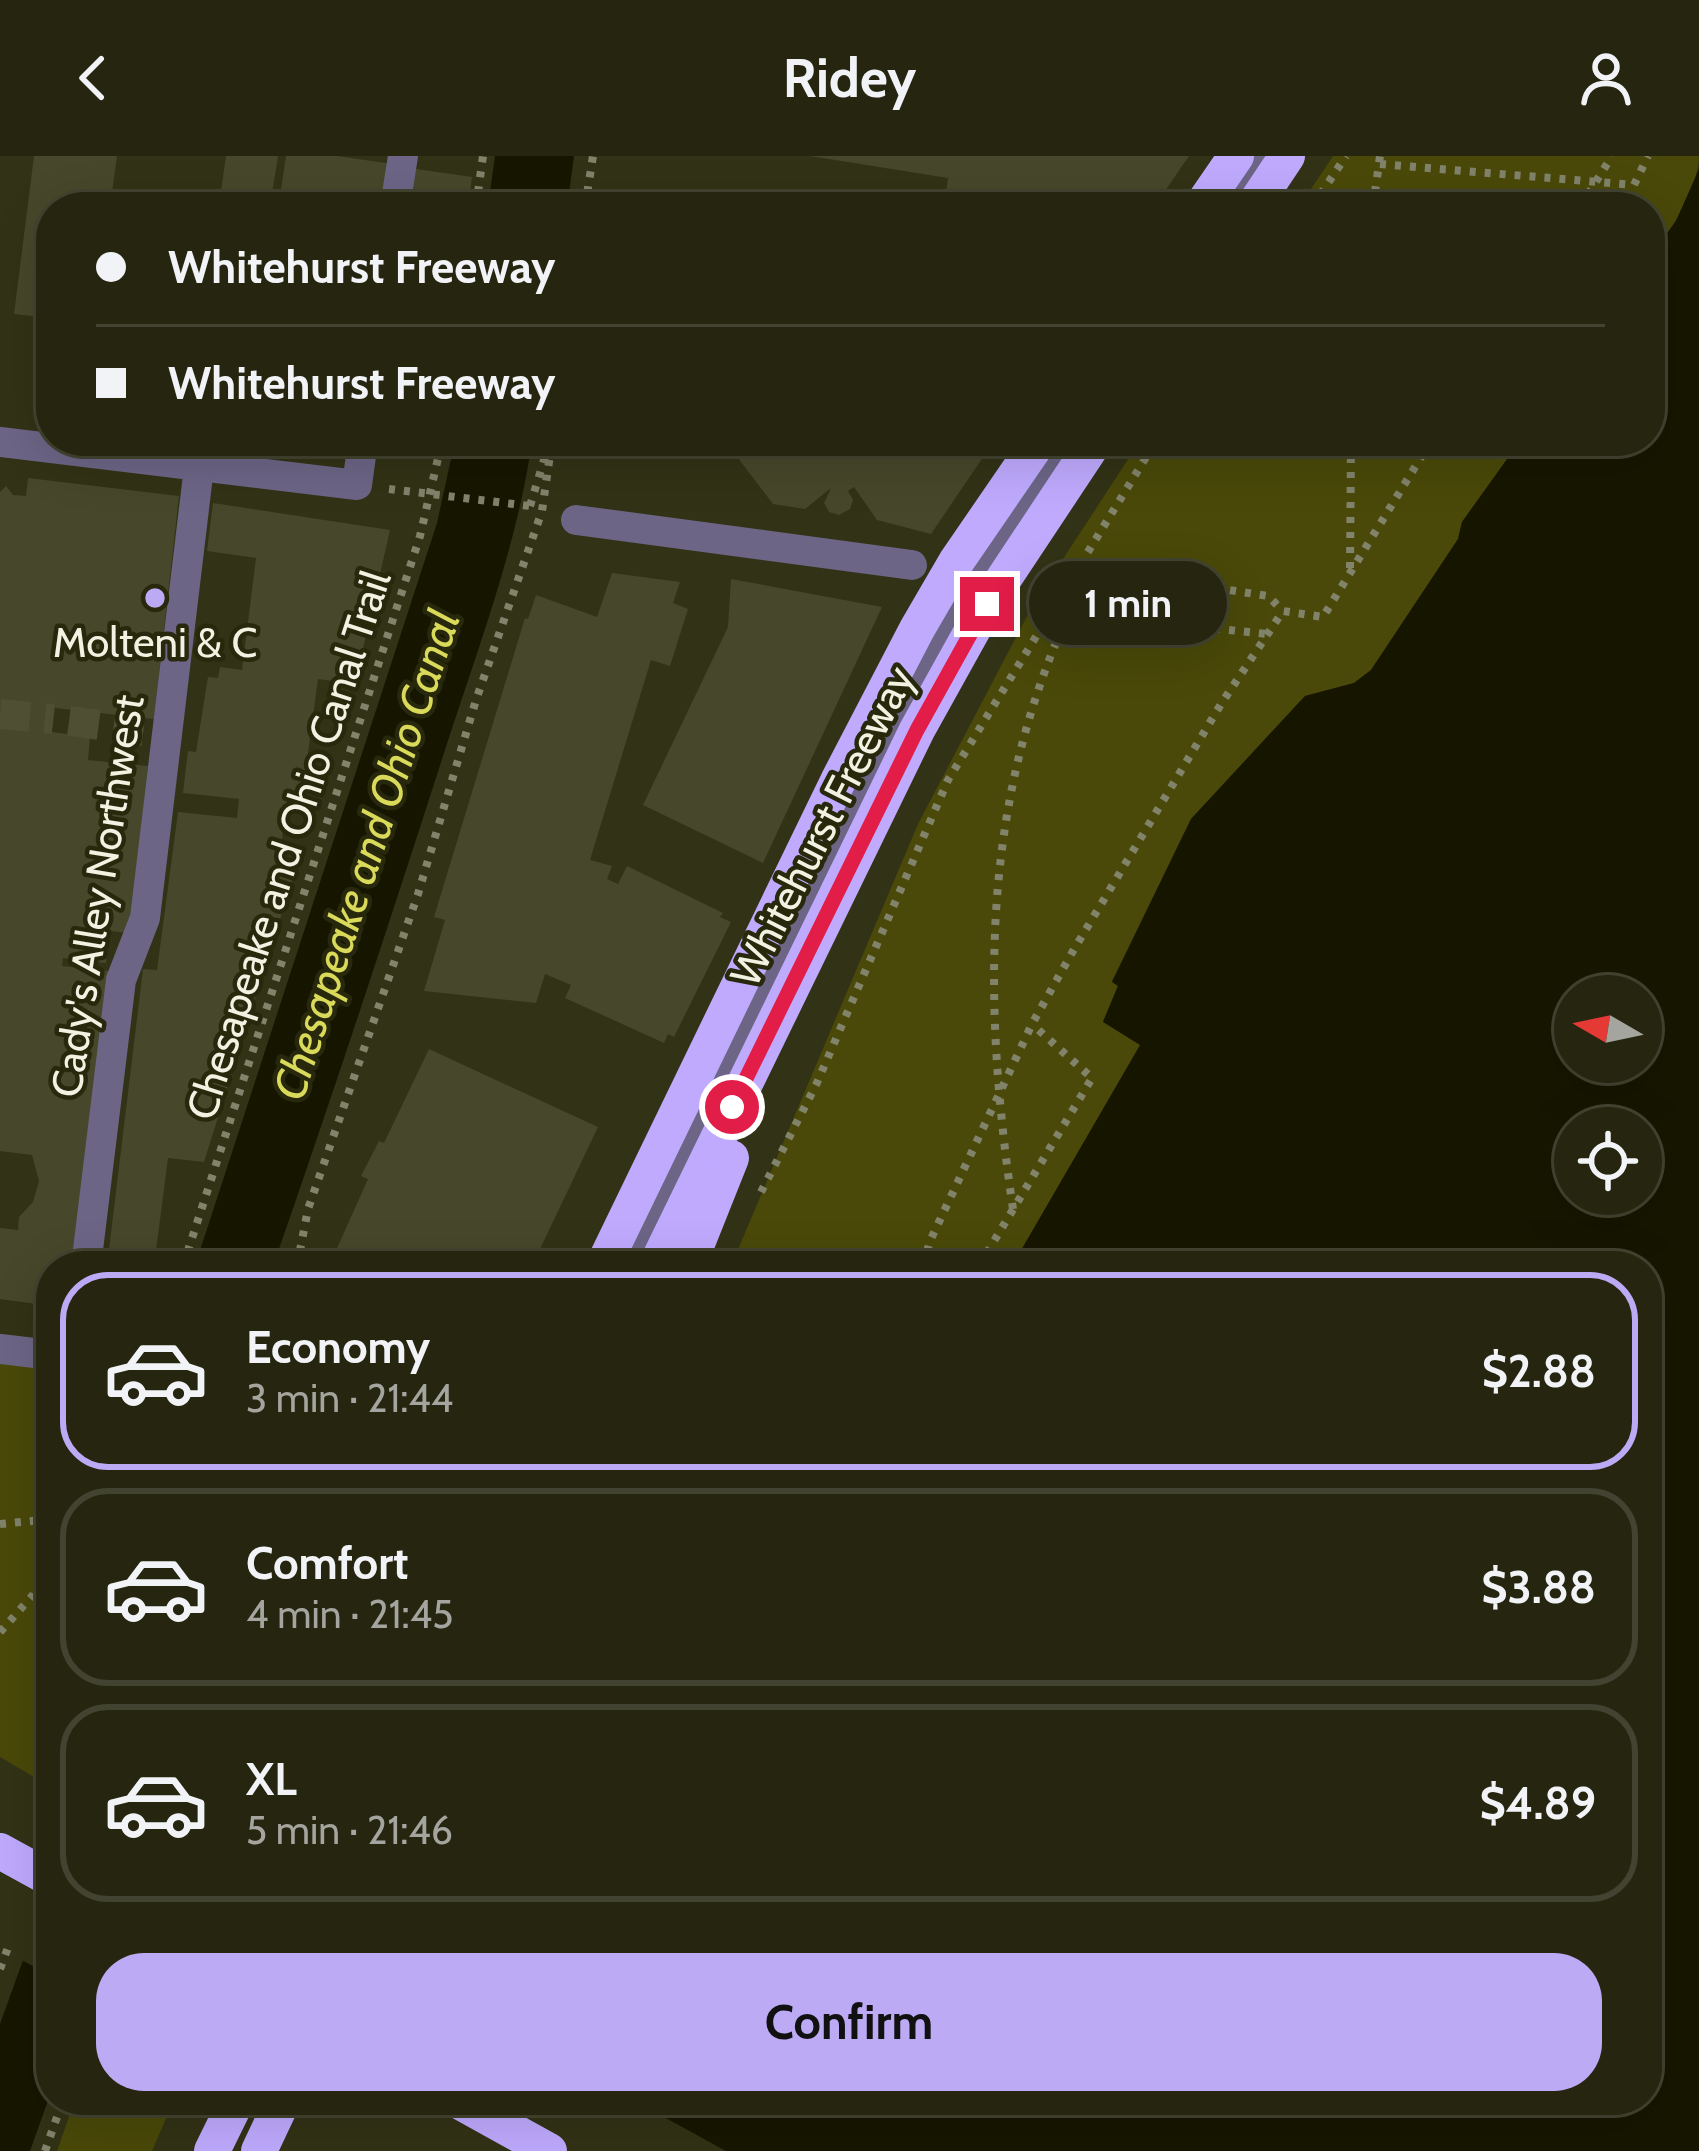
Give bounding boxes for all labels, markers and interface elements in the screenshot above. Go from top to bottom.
icon: back [60,45,126,111]
text: Ridey [783,45,916,111]
icon: person [1573,45,1639,111]
text: Whitehurst Freeway [168,240,555,294]
text: Whitehurst Freeway [168,356,555,410]
callout: 1 min [1029,562,1227,646]
street label: Chesapeake and Ohio Canal Trail [175,564,401,1126]
route end [960,577,1014,631]
text: 1 min [1084,579,1172,627]
marker: Molteni & C [142,585,168,611]
water label: Chesapeake and Ohio Canal [261,604,471,1106]
place label: Molteni & C [53,616,257,668]
street label: Whitehurst Freeway [719,657,925,995]
street label: Cady's Alley Northwest [40,691,154,1101]
north arrow [1554,975,1662,1083]
map controls [1554,975,1662,1215]
route start [705,1080,759,1134]
button: locate [1554,1107,1662,1215]
icon: car [102,1317,210,1425]
text: Economy [246,1320,430,1374]
text: $2.88 [1482,1344,1596,1398]
text: 3 min · 21:44 [246,1374,453,1422]
icon: car [102,1533,210,1641]
text: Comfort [246,1536,409,1590]
text: $3.88 [1481,1560,1596,1614]
text: 4 min · 21:45 [246,1590,453,1638]
icon: car [102,1749,210,1857]
text: XL [246,1752,297,1806]
text: $4.89 [1479,1776,1596,1830]
text: 5 min · 21:46 [246,1806,453,1854]
button: Confirm [96,1953,1602,2091]

